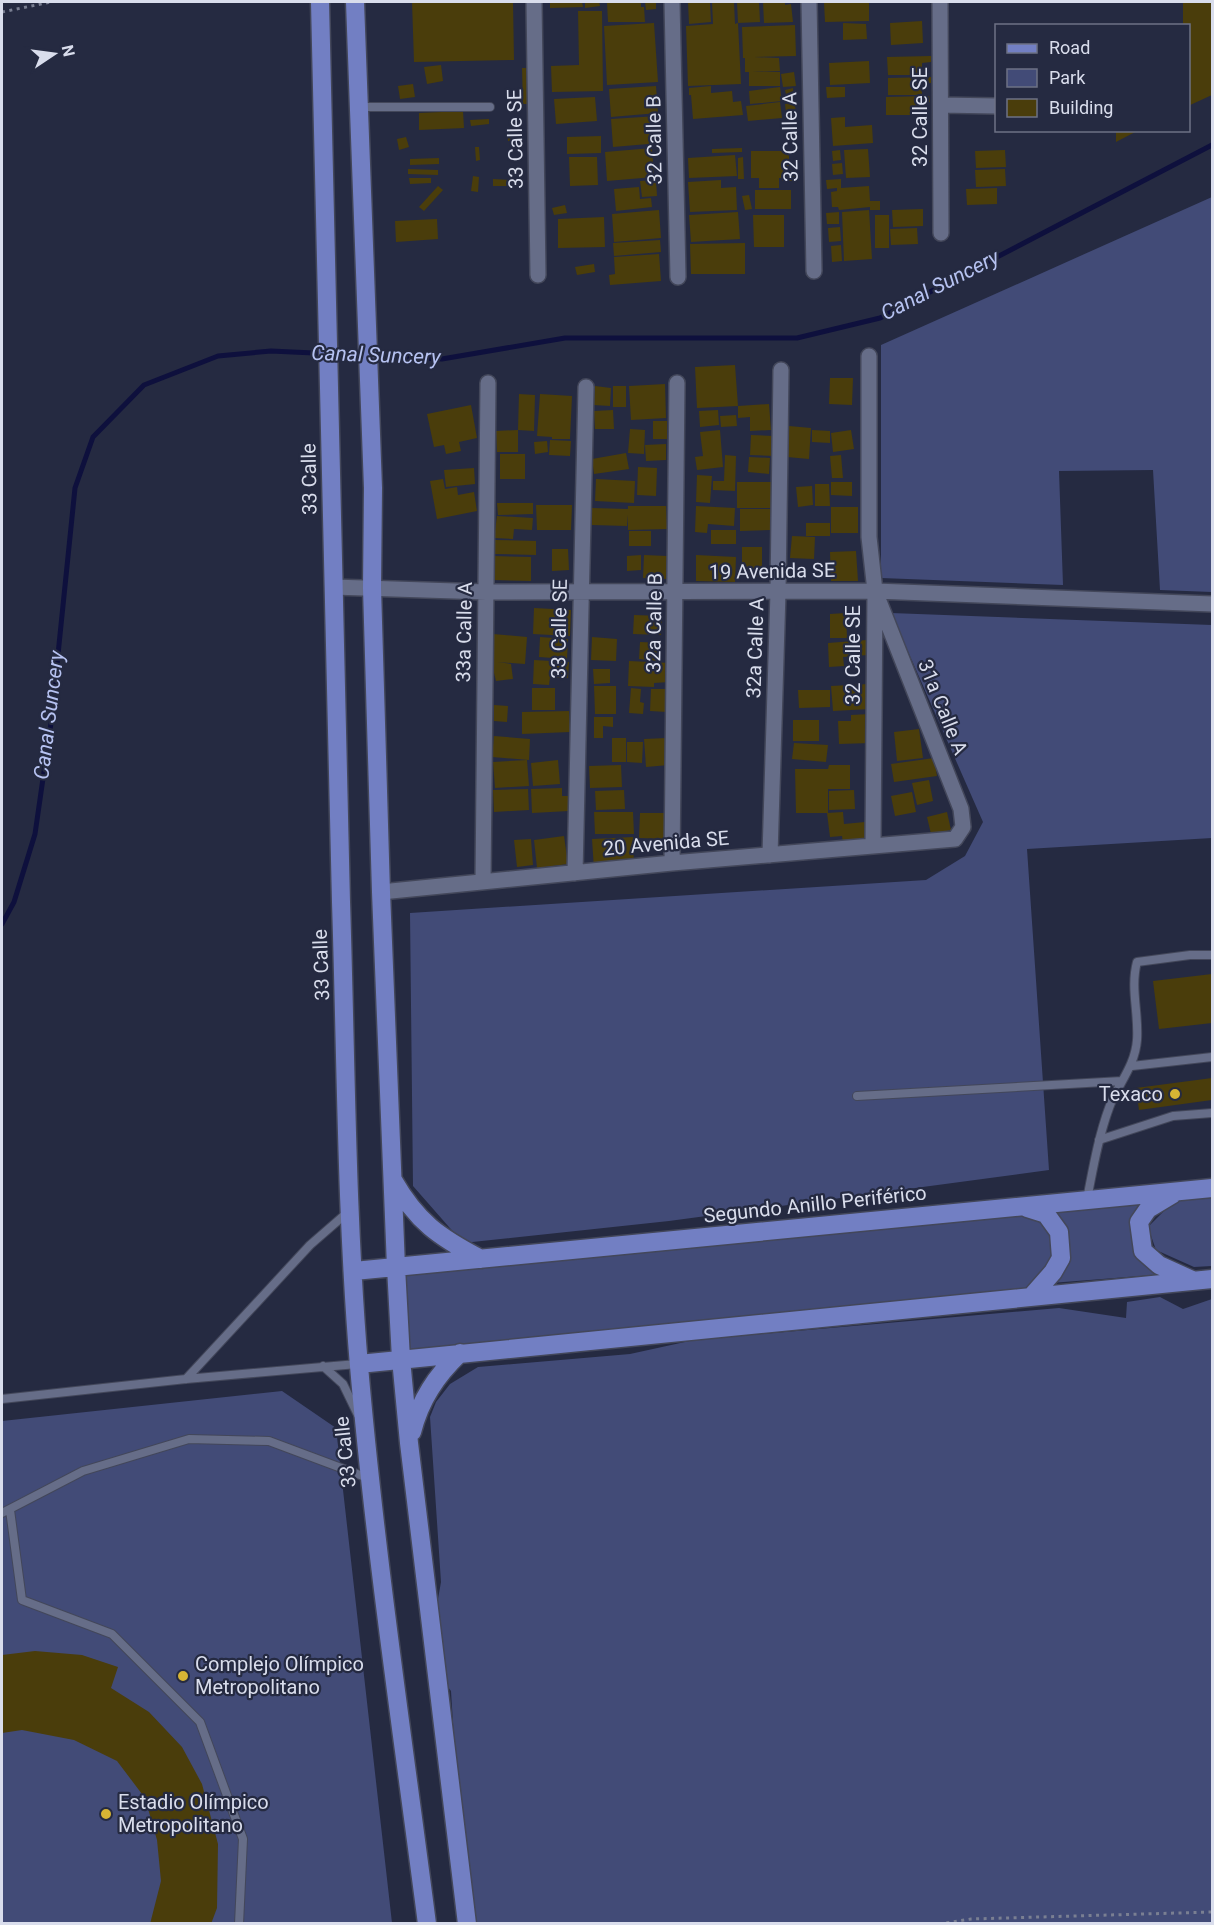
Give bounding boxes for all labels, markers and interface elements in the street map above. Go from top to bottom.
north arrow [24,24,84,84]
legend [995,24,1190,132]
text: Road [1049,37,1090,58]
text: N [58,43,79,58]
street label: 32 Calle SE [908,67,932,167]
text: Park [1049,67,1086,88]
street label: 33 Calle SE [502,89,528,189]
street label: 32 Calle A [777,92,803,182]
street label: 32 Calle B [641,95,667,185]
text: Building [1049,97,1113,118]
water label: Canal Suncery [877,244,1004,325]
water label: Canal Suncery [311,341,443,369]
street label: 33 Calle [296,443,322,515]
street label: 19 Avenida SE [709,558,835,584]
street label: 32a Calle B [641,573,667,673]
street label: 33 Calle SE [546,579,572,679]
street label: 33a Calle A [451,582,477,682]
street label: 32a Calle A [741,597,769,699]
street label: 32 Calle SE [841,605,865,705]
water label: Canal Suncery [29,648,69,781]
street label: 31a Calle A [913,656,973,758]
street label: 20 Avenida SE [602,826,730,860]
street label: 33 Calle [308,929,334,1001]
place label: Texaco [1099,1082,1163,1106]
marker: Texaco [1168,1087,1182,1101]
street label: Segundo Anillo Periférico [702,1180,928,1228]
street label: 33 Calle [329,1415,361,1489]
place label: Complejo Olímpico Metropolitano [195,1652,364,1699]
marker: Complejo Olímpico Metropolitano [176,1669,190,1683]
place label: Estadio Olímpico Metropolitano [118,1790,269,1837]
marker: Estadio Olímpico Metropolitano [99,1807,113,1821]

